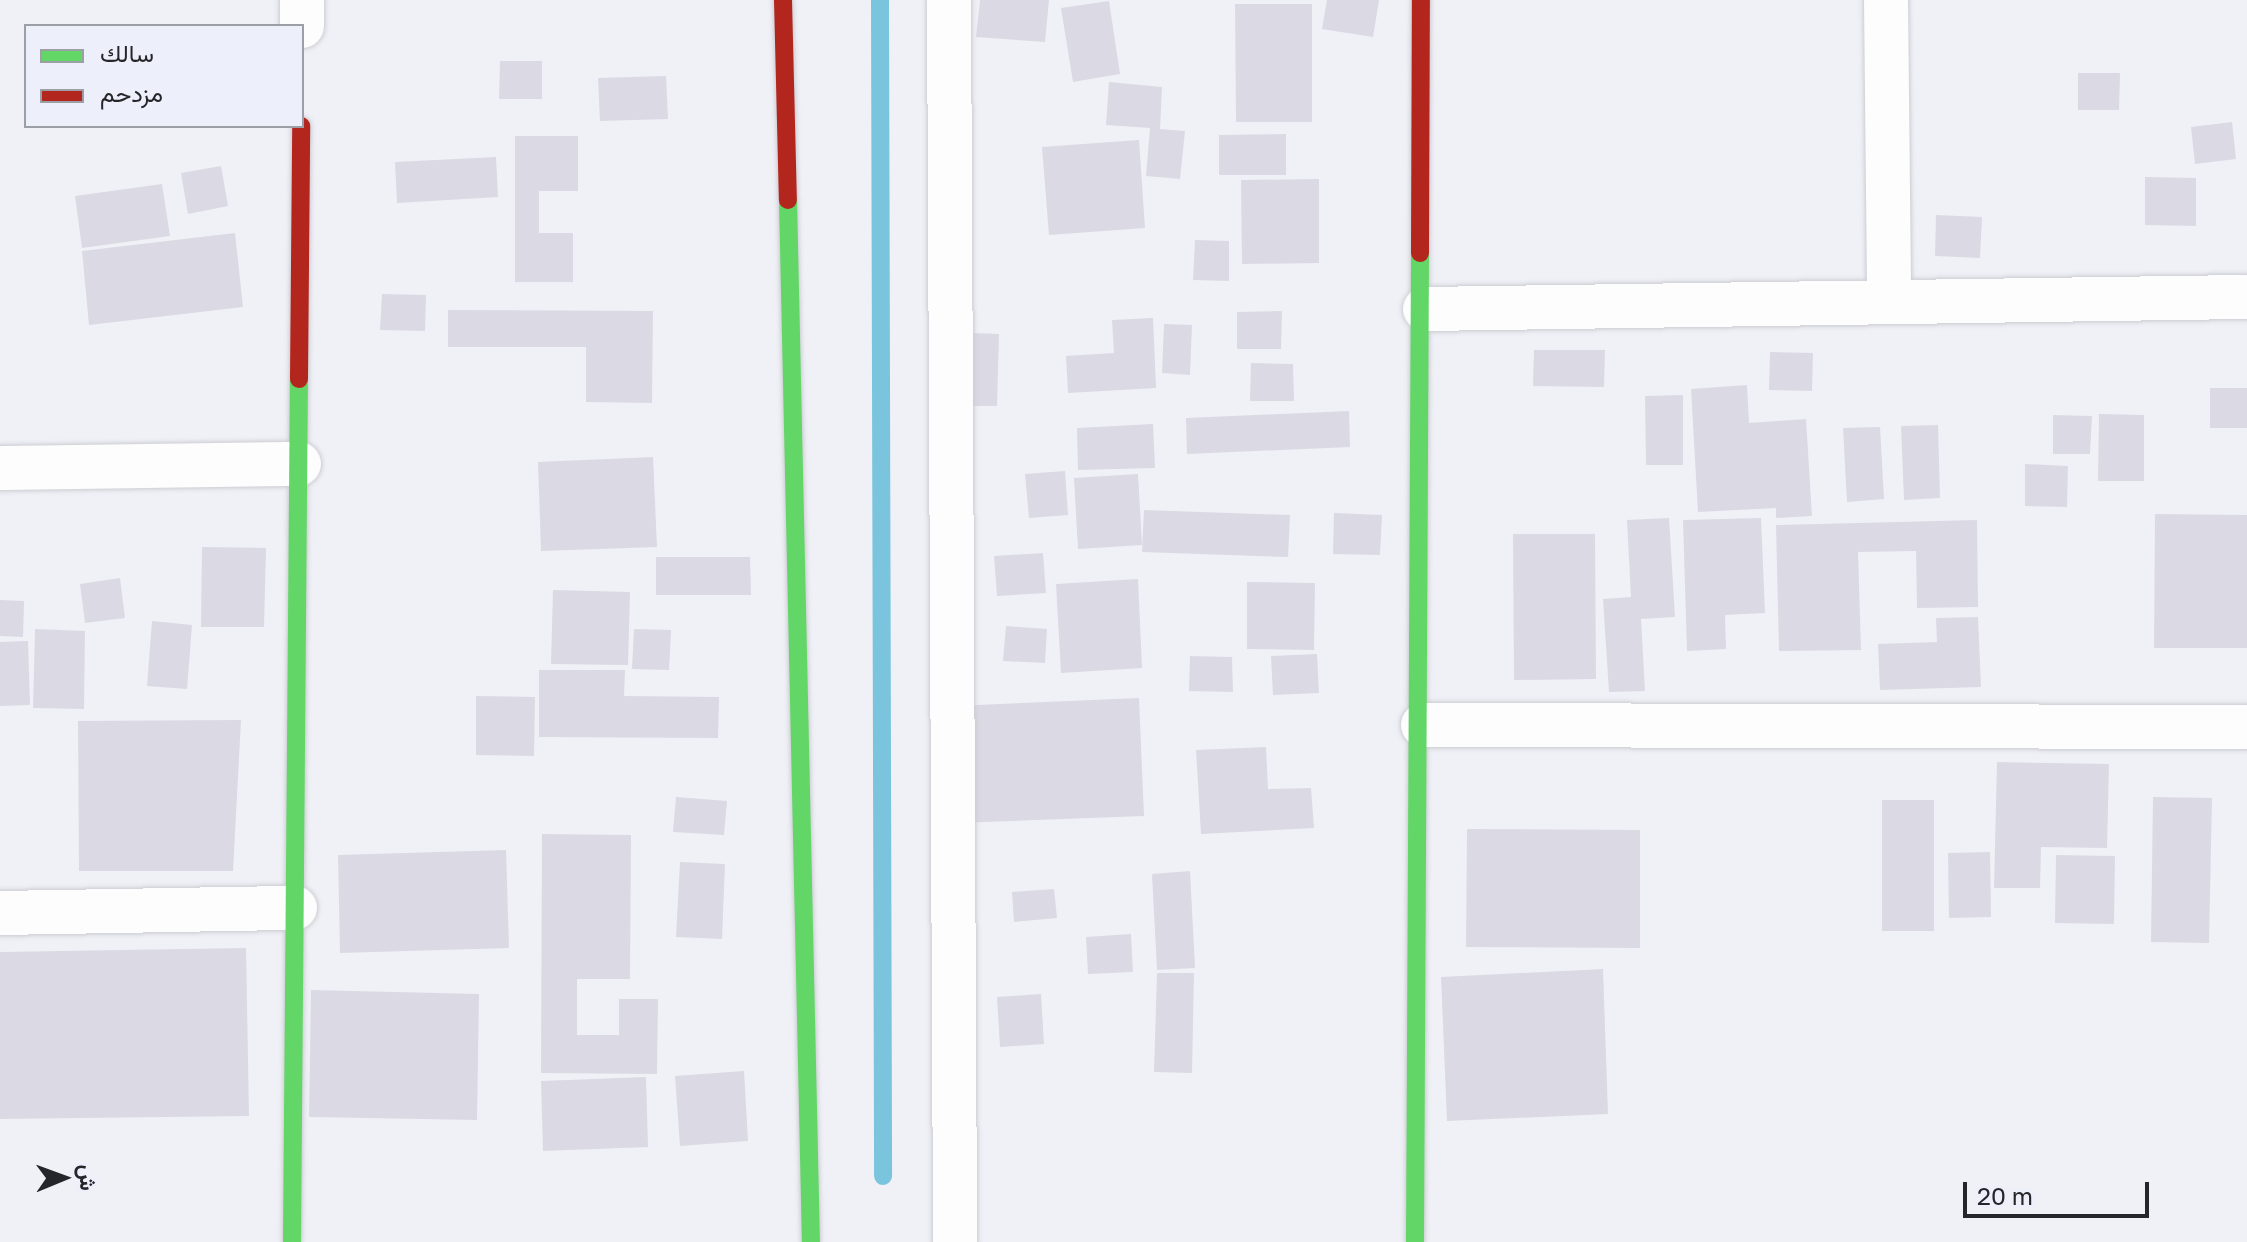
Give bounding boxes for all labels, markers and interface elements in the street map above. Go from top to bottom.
legend [24,24,304,128]
text: سالك [100,38,154,67]
text: مزدحم [100,78,163,107]
north arrow [24,1138,104,1218]
text: ش [75,1164,102,1191]
scale bar [1967,1166,2153,1216]
text: 20 m [1977,1181,2033,1210]

